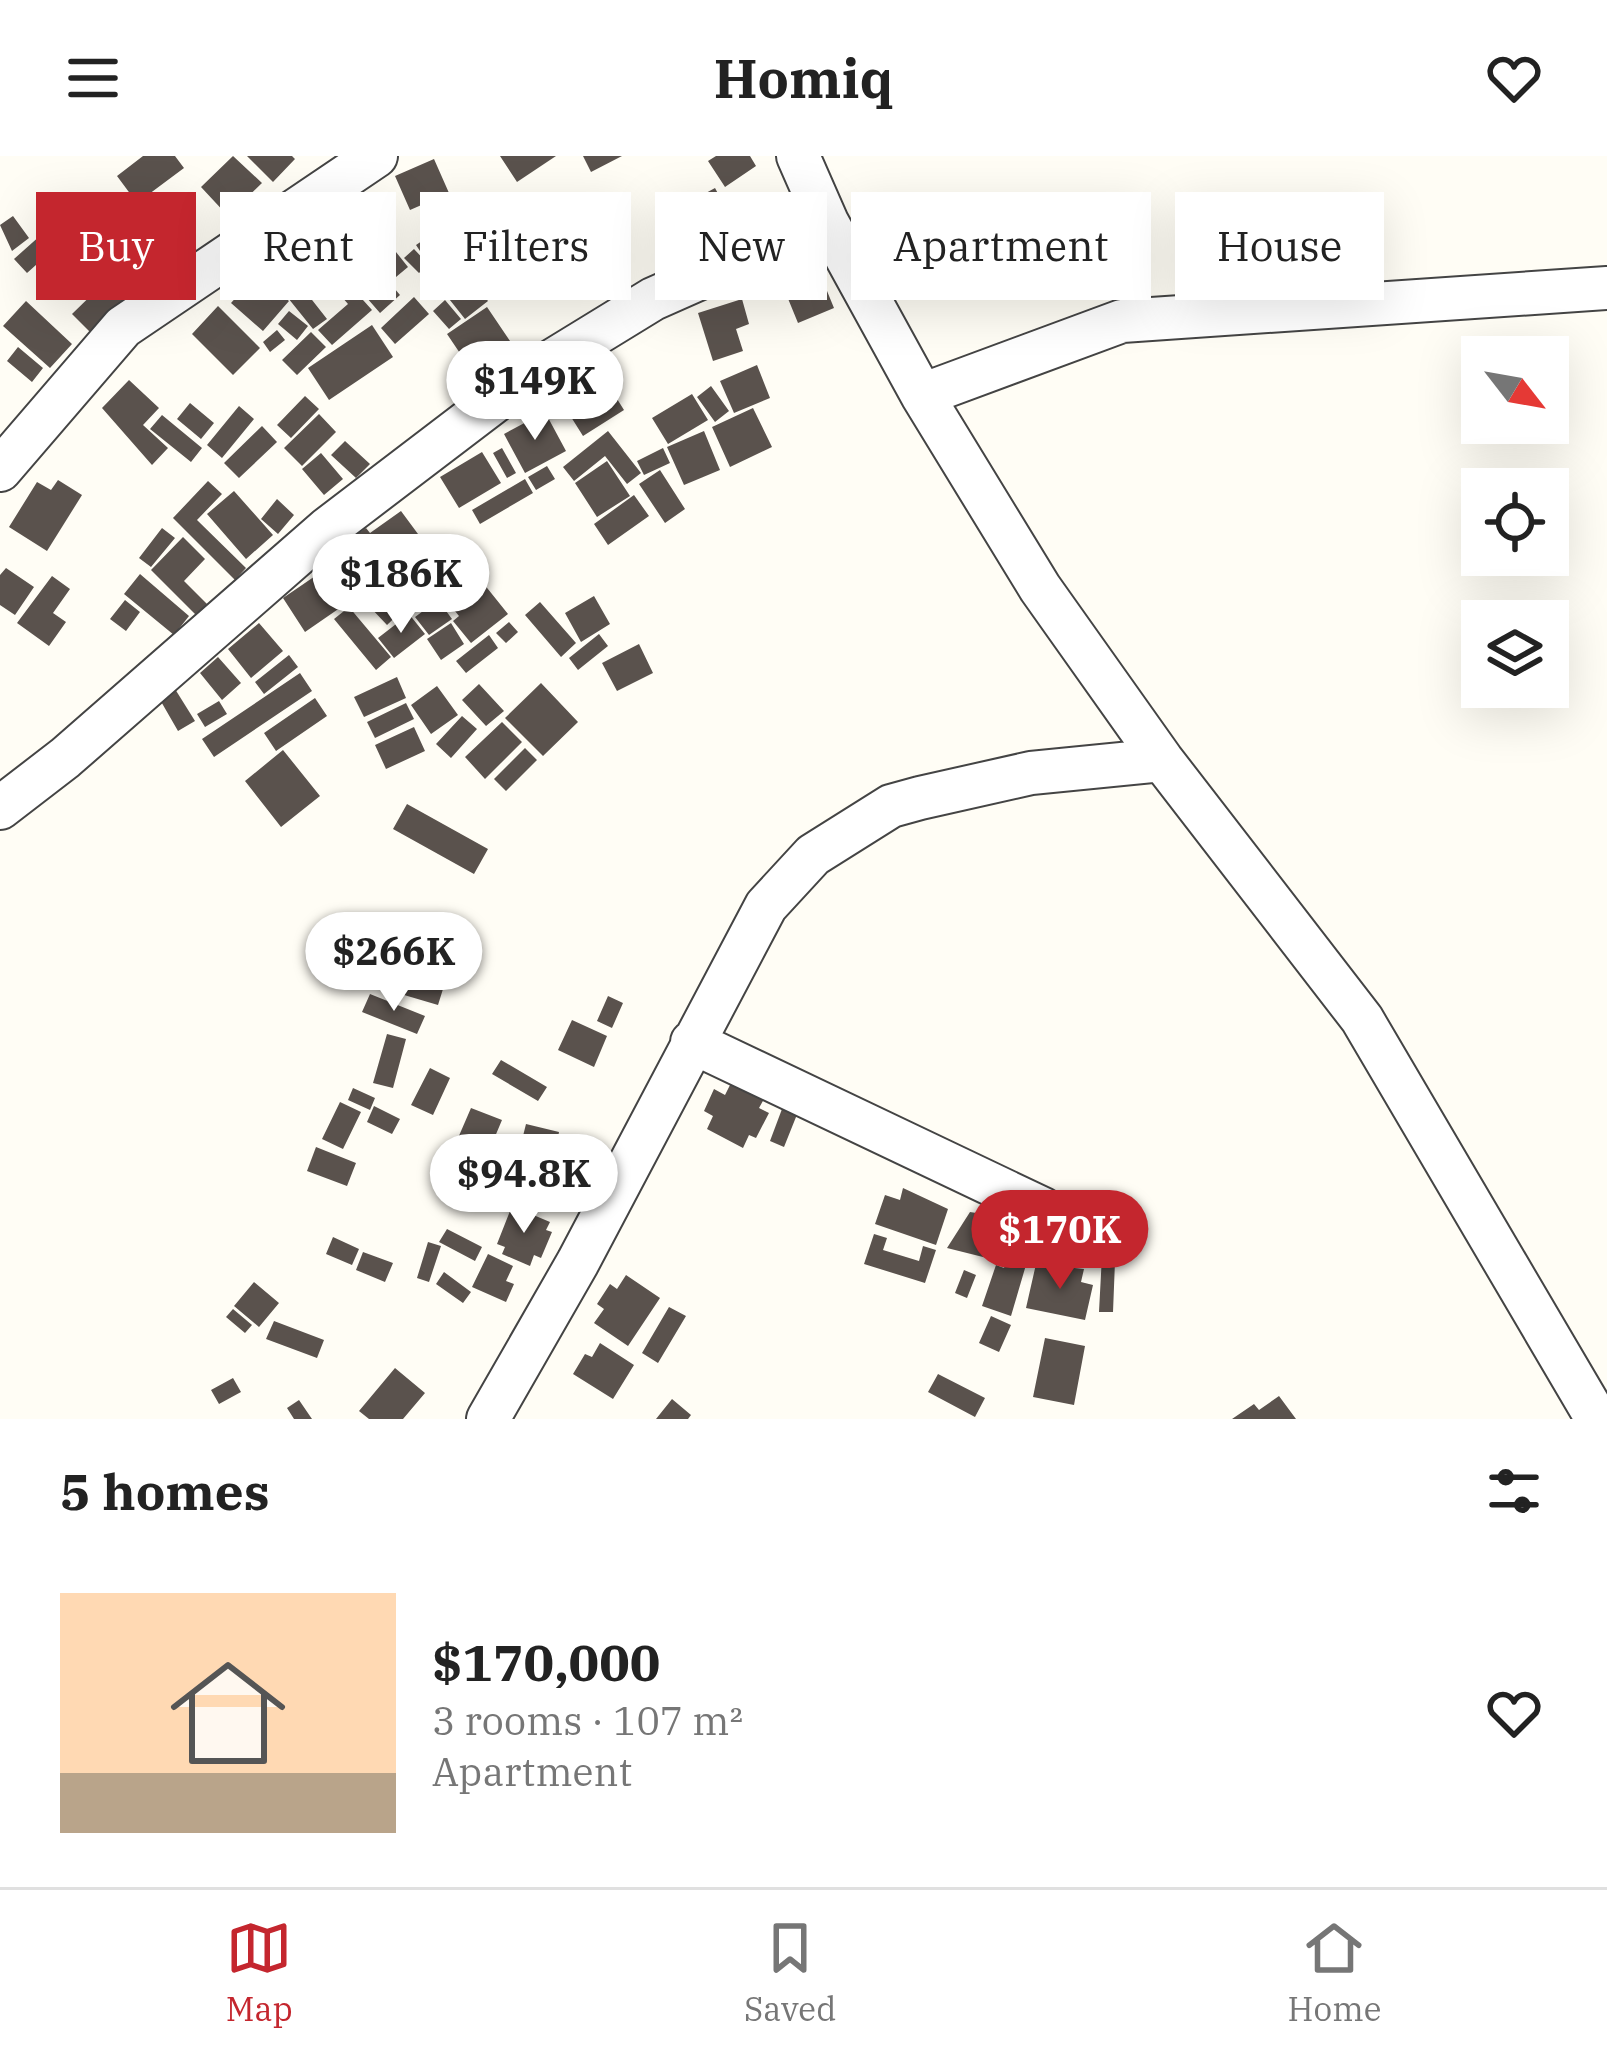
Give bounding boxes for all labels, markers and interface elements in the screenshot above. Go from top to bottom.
text: Homiq [714,43,893,113]
icon: menu [60,45,126,111]
icon: heart [1481,45,1547,111]
chip: Buy [36,192,196,300]
chip: Rent [220,192,396,300]
chip: Filters [420,192,631,300]
chip: New [655,192,827,300]
chip: Apartment [851,192,1151,300]
chip: House [1175,192,1384,300]
north arrow [1461,336,1569,444]
map controls [1461,336,1569,708]
pin: $149K [451,341,619,443]
text: $149K [473,354,597,405]
button: locate [1461,468,1569,576]
pin: $186K [317,534,485,636]
text: $186K [339,547,463,598]
button: layers [1461,600,1569,708]
pin: $266K [310,912,478,1014]
text: $266K [332,925,456,976]
pin: $94.8K [426,1134,622,1236]
text: $94.8K [457,1147,591,1198]
pin: $170K [976,1190,1144,1292]
text: $170K [998,1203,1122,1254]
text: 5 homes [60,1458,270,1524]
icon: filters [1481,1458,1547,1524]
text: $170,000 [432,1629,660,1695]
icon: home [156,1641,300,1785]
icon: heart [1481,1680,1547,1746]
text: 3 rooms · 107 m² [432,1695,743,1746]
text: Apartment [432,1746,632,1797]
tab: Map [226,1915,293,2030]
tab: Saved [744,1915,836,2030]
tab: Home [1288,1915,1381,2030]

